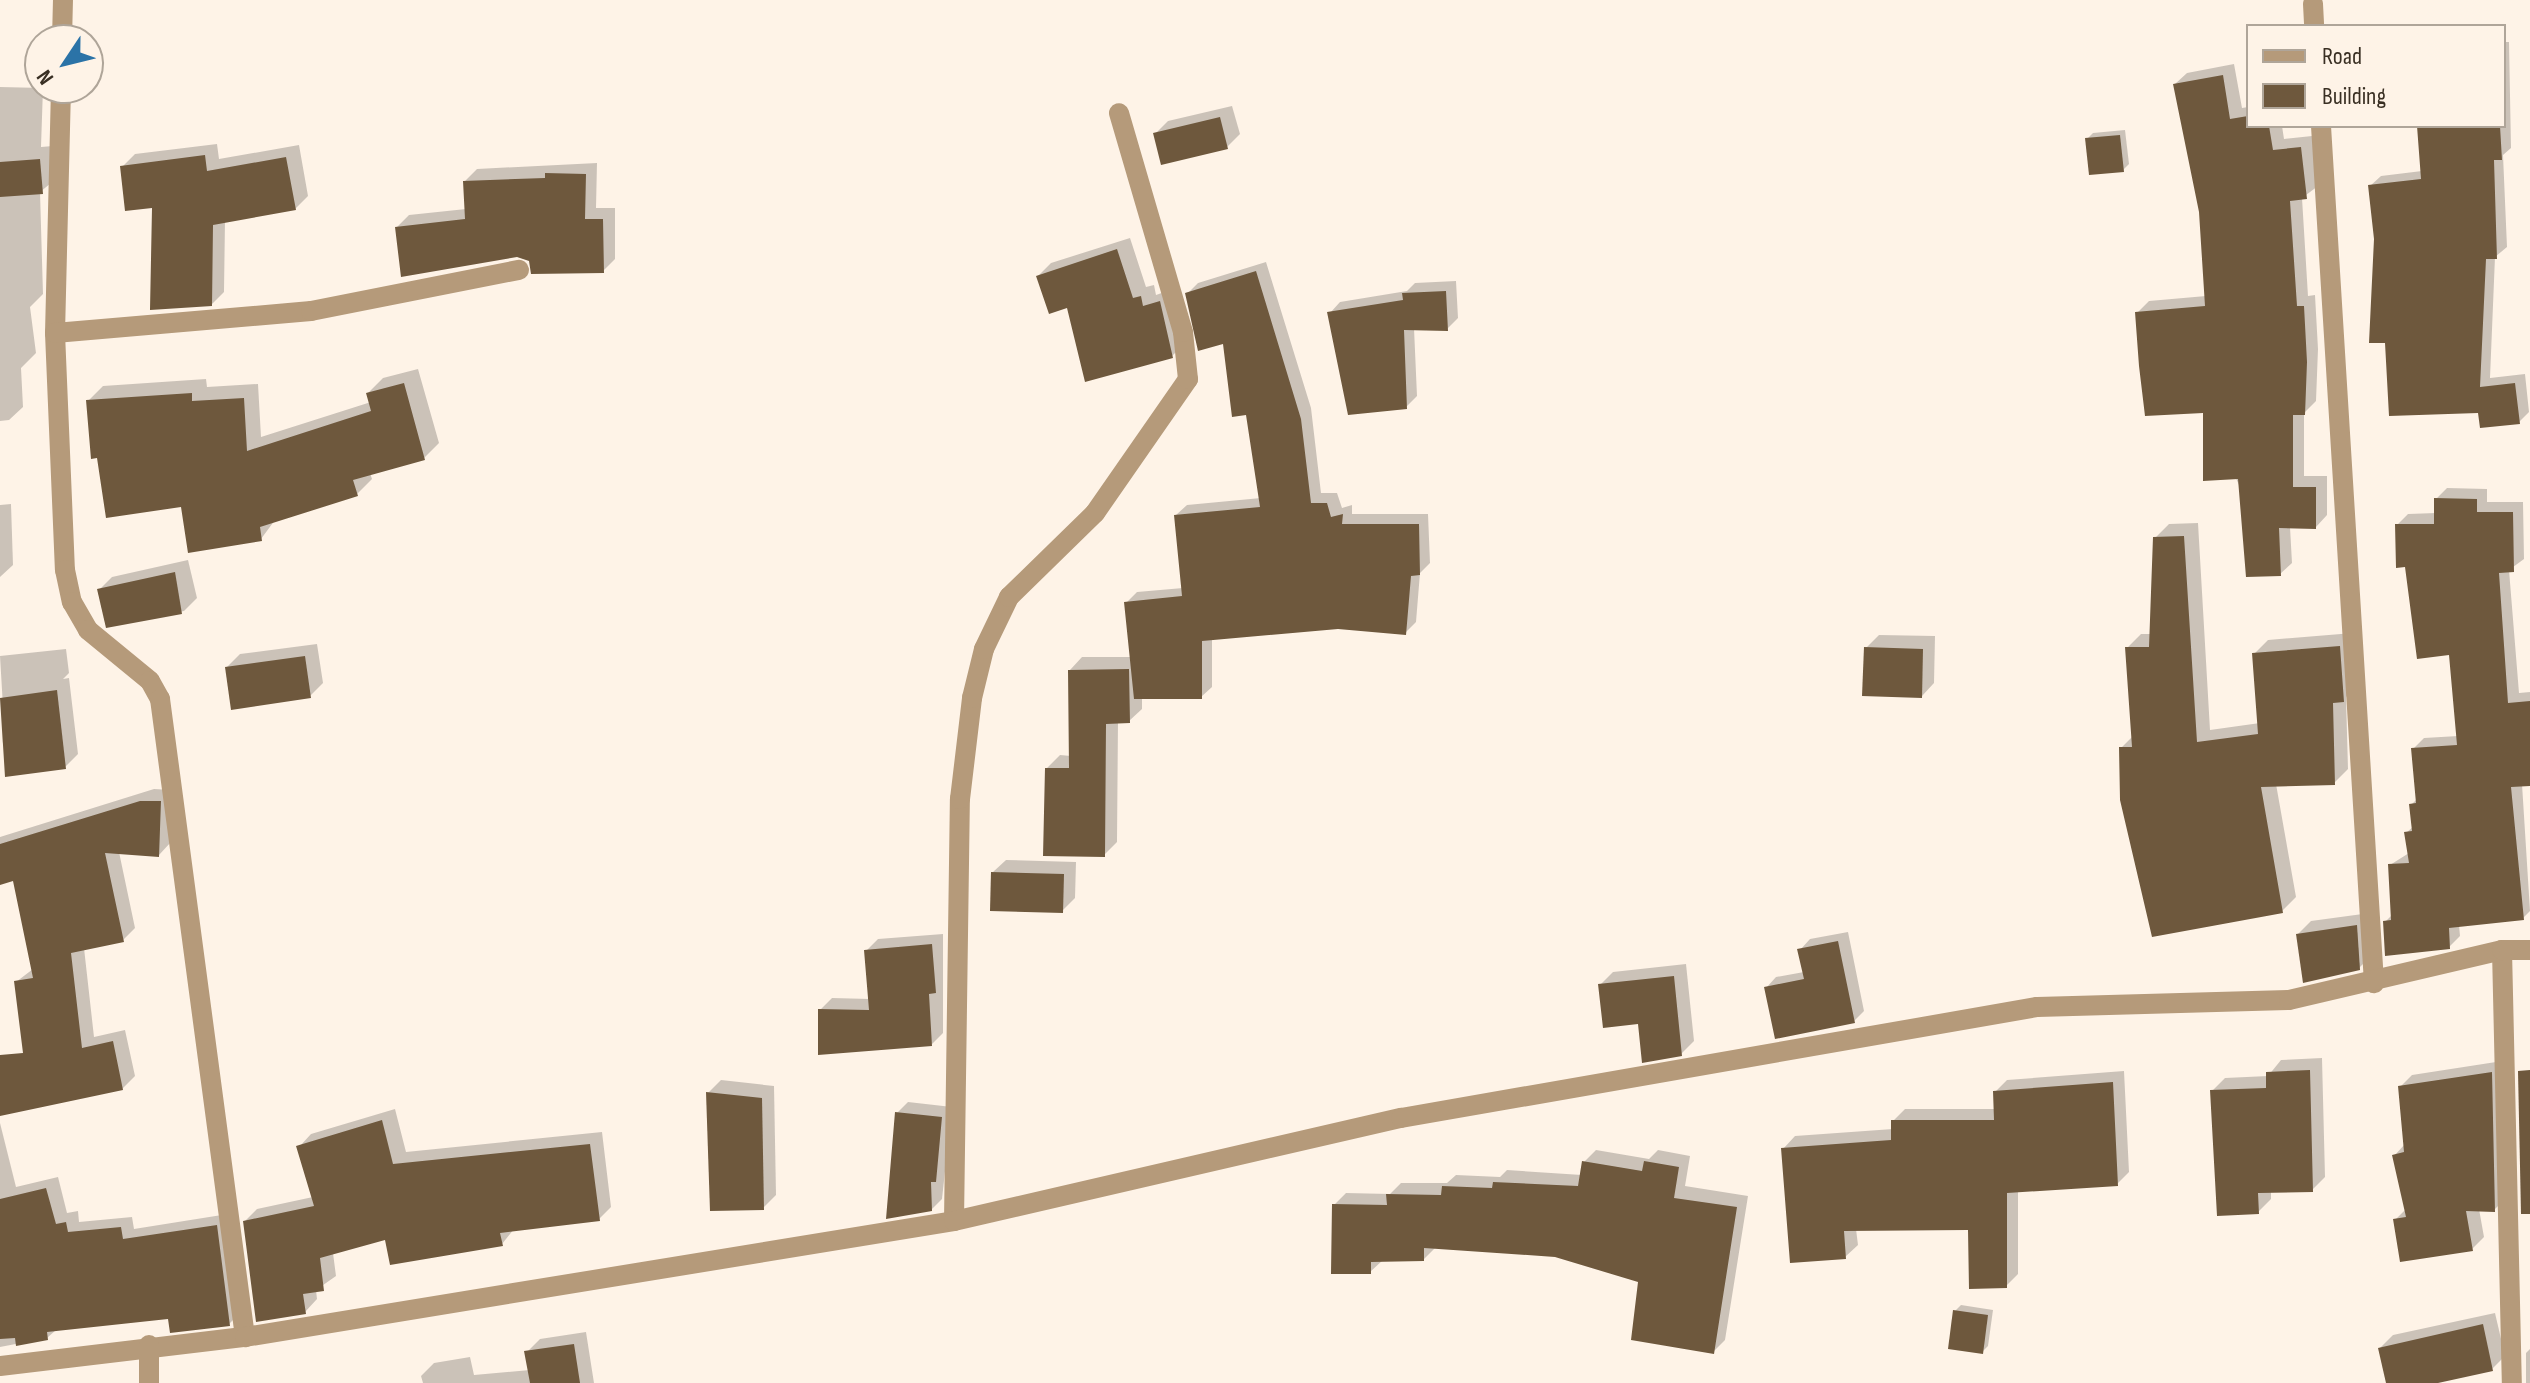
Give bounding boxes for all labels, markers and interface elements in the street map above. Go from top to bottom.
north arrow [24,24,104,104]
legend [2246,24,2506,128]
text: Road [2322,42,2362,71]
text: N [31,64,60,89]
text: Building [2322,82,2386,111]

